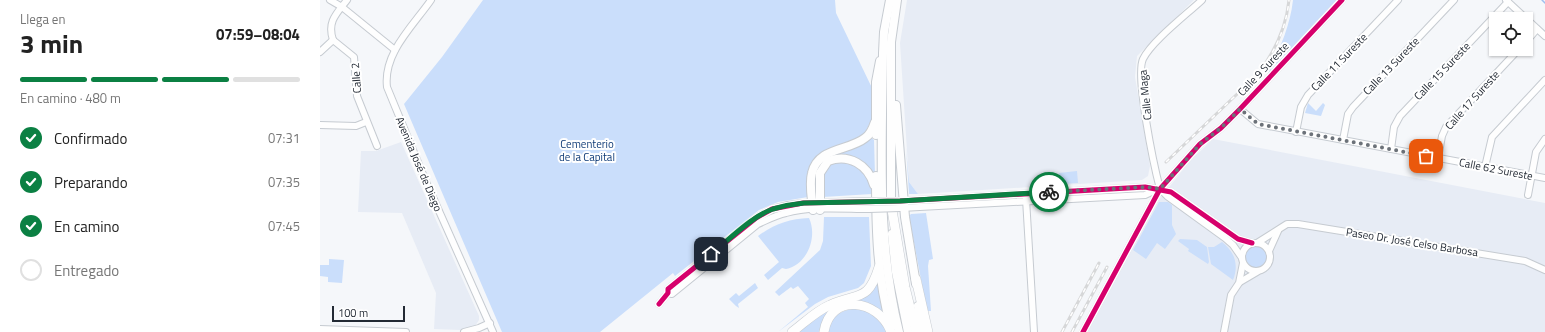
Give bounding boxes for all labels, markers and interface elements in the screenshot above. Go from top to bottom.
text: Llega en [20,9,65,29]
map controls [1489,12,1533,56]
button: locate [1489,12,1533,56]
text: 07:59–08:04 [216,23,300,46]
text: 3 min [20,24,83,63]
street label: Calle 11 Sureste [1307,29,1371,94]
street label: Calle 13 Sureste [1359,33,1423,98]
street label: Calle 9 Sureste [1234,38,1293,100]
street label: Calle 15 Sureste [1410,38,1474,103]
street label: Calle 2 [347,62,365,94]
street label: Calle 17 Sureste [1441,66,1503,133]
street label: Calle Maga [1134,69,1156,121]
text: En camino · 480 m [20,88,121,108]
street label: Avenida José de Diego [392,114,446,214]
icon: check [20,127,42,149]
text: Confirmado [54,127,127,150]
text: 07:31 [268,128,300,148]
park label: Cementerio de la Capital [559,136,615,165]
pin [1409,139,1443,173]
icon: bag [1415,145,1437,167]
street label: Calle 62 Sureste [1458,154,1535,184]
icon: check [20,171,42,193]
text: Preparando [54,171,128,194]
text: 07:35 [268,172,300,192]
courier [1029,172,1069,212]
icon: bike [1038,181,1060,203]
icon: check [20,215,42,237]
text: En camino [54,215,120,238]
text: 07:45 [268,216,300,236]
street label: Paseo Dr. José Celso Barbosa [1345,224,1480,260]
pin [694,237,728,271]
icon: home [700,243,722,265]
text: Entregado [54,259,119,282]
scale bar [332,304,405,323]
text: 100 m [338,305,368,321]

